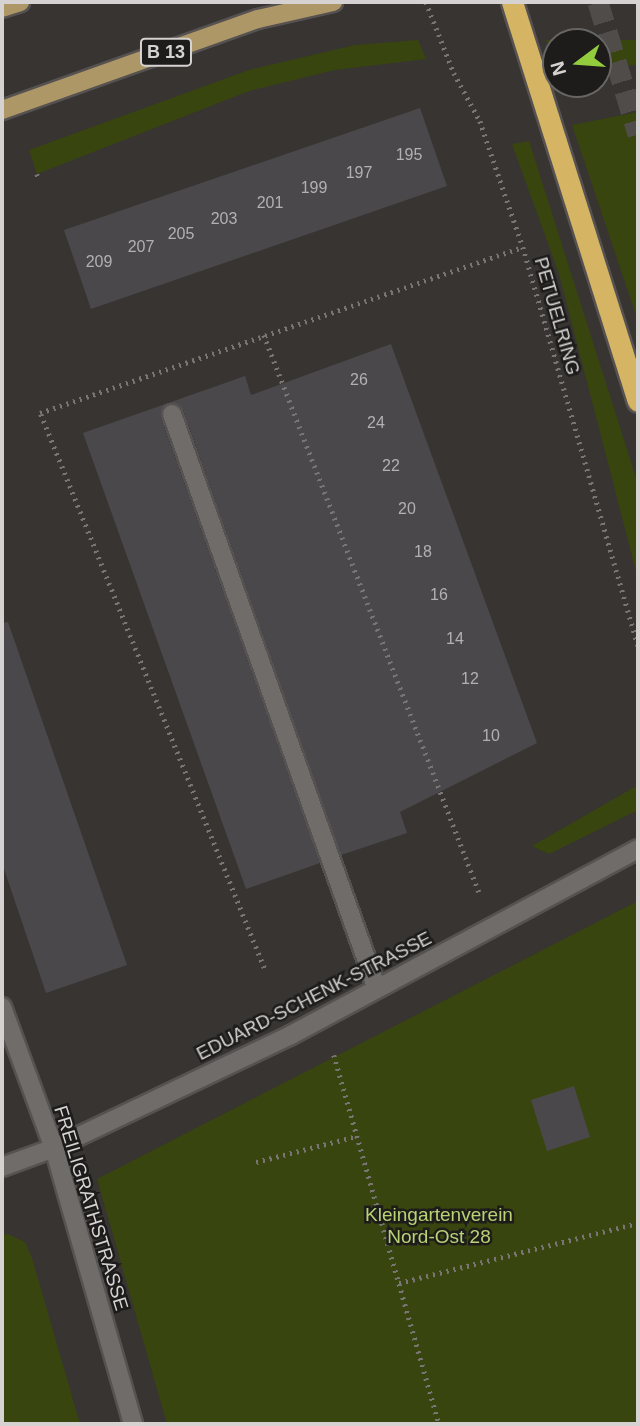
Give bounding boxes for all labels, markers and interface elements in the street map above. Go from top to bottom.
north arrow [542,28,612,98]
road number: B 13 [140,38,192,66]
text: N [546,59,570,78]
house number: 195 [396,145,422,165]
house number: 197 [346,163,372,183]
house number: 199 [301,178,327,198]
house number: 201 [257,193,283,213]
house number: 203 [211,209,237,229]
house number: 205 [168,224,194,244]
house number: 207 [128,237,154,257]
house number: 209 [86,252,112,272]
street label: PETUELRING [529,255,585,377]
house number: 26 [350,370,368,390]
house number: 24 [367,413,385,433]
house number: 22 [382,456,400,476]
house number: 20 [398,499,416,519]
house number: 18 [414,542,432,562]
house number: 16 [430,585,448,605]
house number: 14 [446,629,464,649]
house number: 12 [461,669,479,689]
house number: 10 [482,726,500,746]
street label: EDUARD-SCHENK-STRASSE [193,927,435,1065]
street label: FREILIGRATHSTRASSE [49,1103,133,1313]
park label: Kleingartenverein Nord-Ost 28 [365,1204,513,1248]

